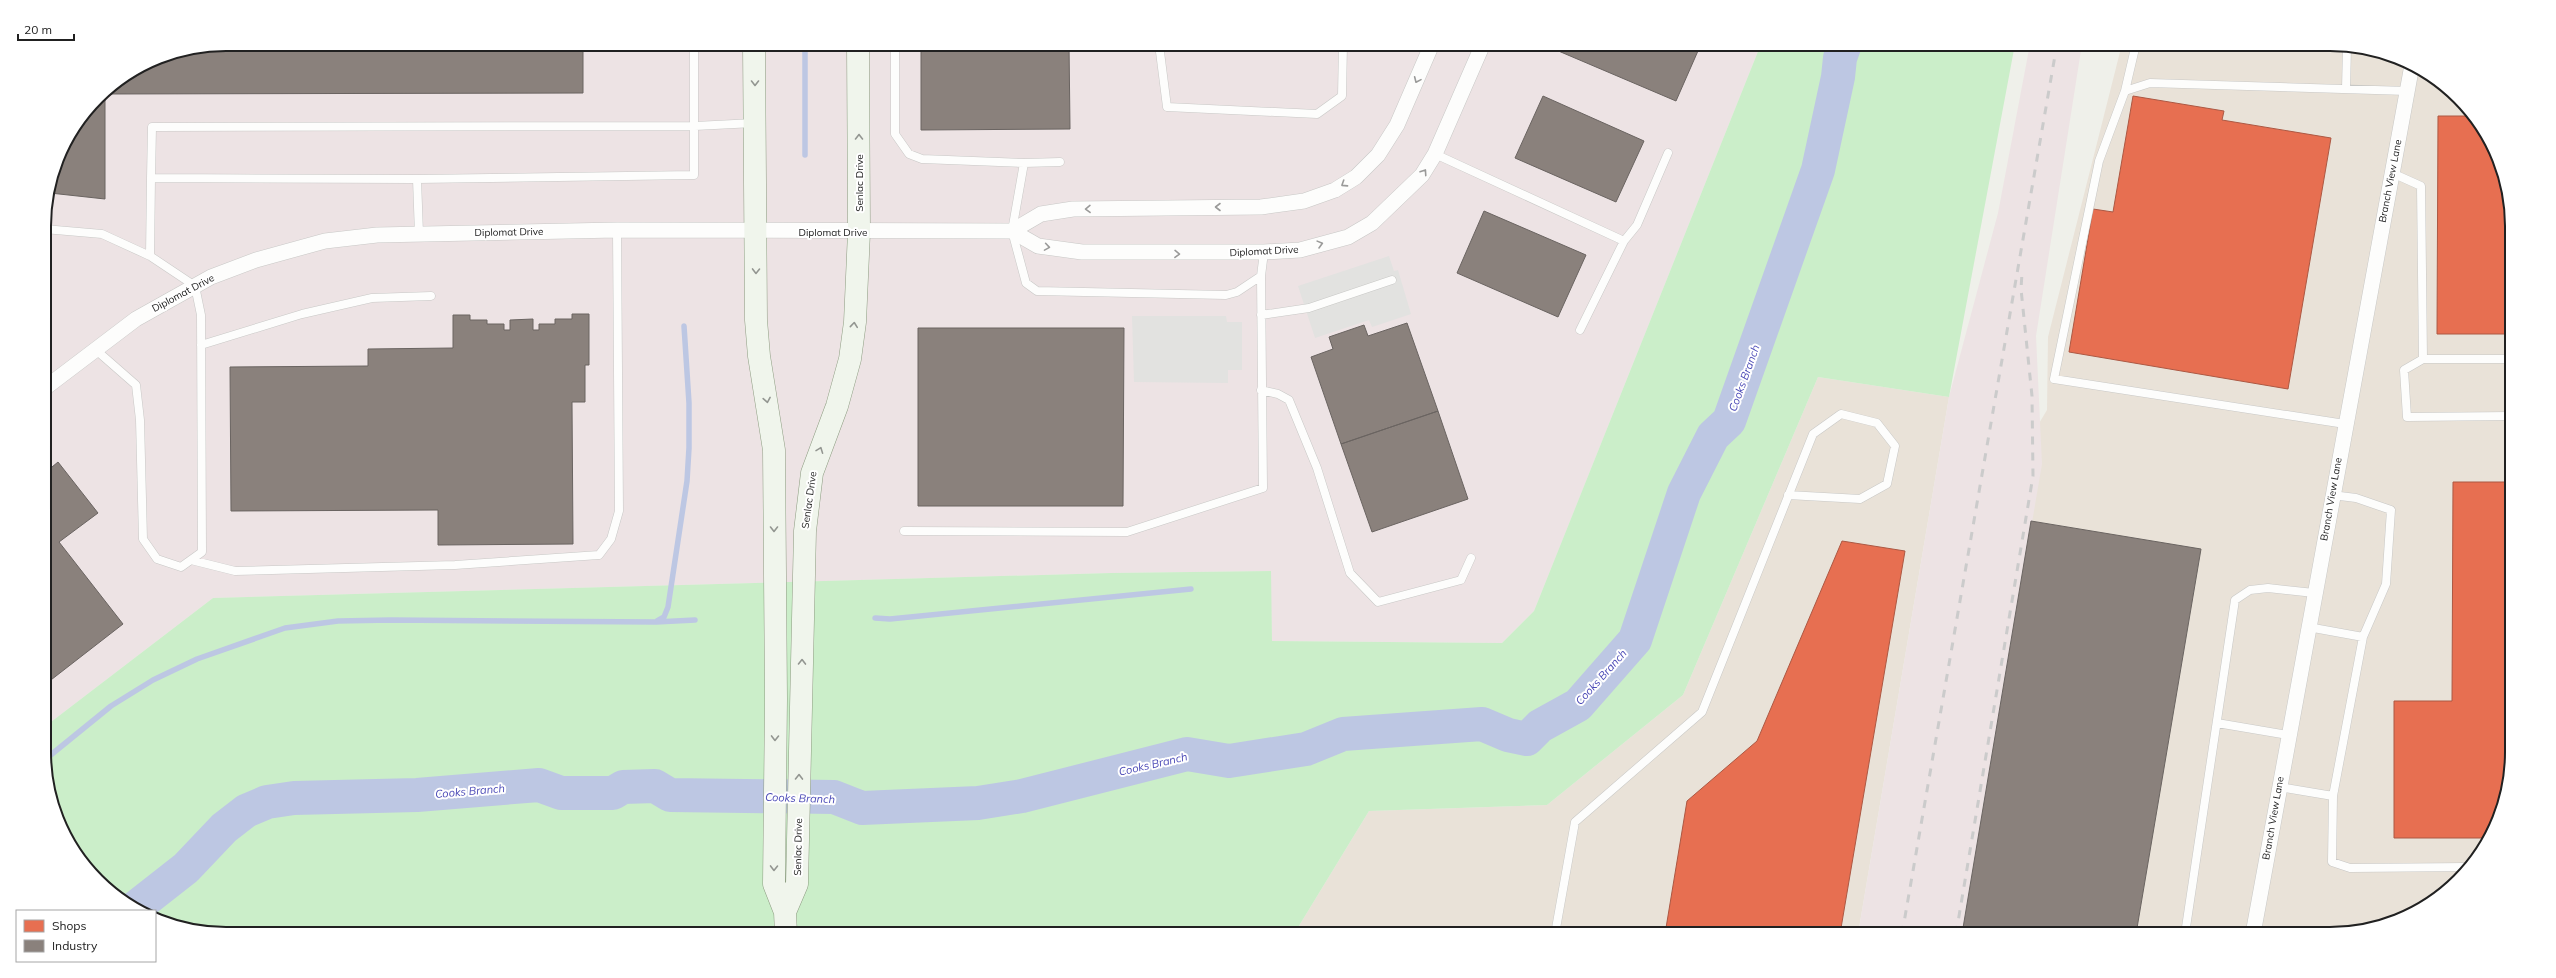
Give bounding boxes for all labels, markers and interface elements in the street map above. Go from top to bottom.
scale bar [18,16,74,42]
text: 20 m [24,22,52,37]
one-way arrow [1414,75,1422,83]
one-way arrow [751,80,759,86]
one-way arrow [855,134,863,140]
street label: Branch View Lane [2376,138,2404,224]
street label: Senlac Drive [853,154,866,212]
one-way arrow [1419,169,1426,176]
one-way arrow [1341,180,1348,187]
one-way arrow [1215,203,1221,211]
one-way arrow [1085,205,1091,213]
street label: Diplomat Drive [474,225,544,239]
street label: Diplomat Drive [799,226,868,239]
one-way arrow [1317,241,1323,249]
one-way arrow [1044,242,1051,251]
street label: Diplomat Drive [1229,243,1299,259]
one-way arrow [1174,249,1180,258]
one-way arrow [752,268,760,274]
street label: Diplomat Drive [149,271,217,315]
one-way arrow [849,322,858,328]
water label: Cooks Branch [1725,343,1763,413]
one-way arrow [762,397,770,403]
one-way arrow [816,446,824,453]
street label: Branch View Lane [2317,456,2345,542]
street label: Senlac Drive [799,471,819,529]
one-way arrow [770,526,778,532]
water label: Cooks Branch [1572,646,1630,708]
one-way arrow [798,659,806,665]
one-way arrow [771,735,779,741]
water label: Cooks Branch [1117,749,1189,779]
one-way arrow [795,774,803,780]
street label: Branch View Lane [2259,775,2287,861]
water label: Cooks Branch [435,781,505,801]
water label: Cooks Branch [765,790,835,806]
street label: Senlac Drive [791,818,805,876]
one-way arrow [770,865,778,871]
legend [16,910,156,962]
text: Shops [52,918,87,933]
text: Industry [52,938,98,953]

